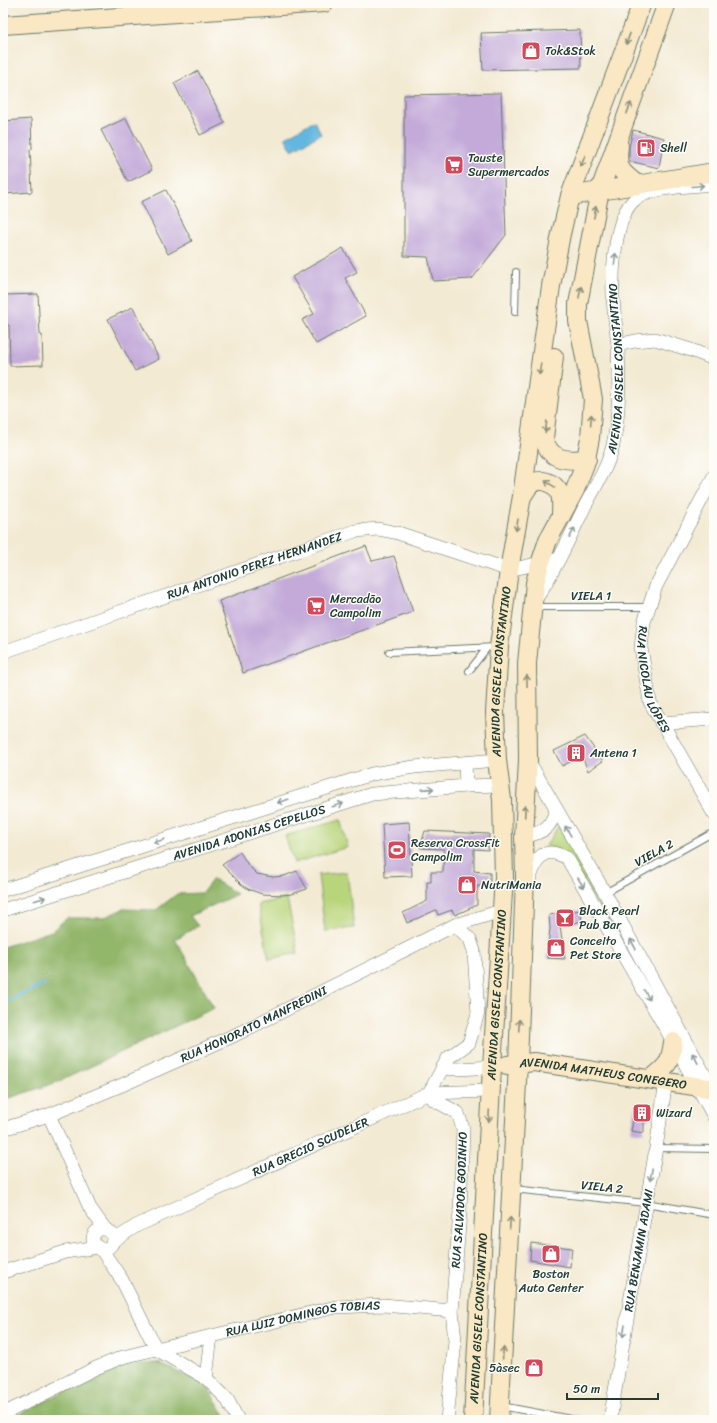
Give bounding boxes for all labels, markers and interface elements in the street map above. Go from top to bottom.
one-way arrow [623,33,631,45]
shop icon: Tok&Stok [520,40,542,62]
place label: Tok&Stok [545,40,596,62]
one-way arrow [626,103,634,115]
fuel station icon: Shell [635,137,657,159]
place label: Shell [660,137,687,159]
place label: Tauste Supermercados [468,147,550,183]
supermarket icon: Tauste Supermercados [443,154,465,176]
one-way arrow [578,155,586,167]
one-way arrow [691,182,704,189]
one-way arrow [592,206,600,219]
one-way arrow [611,253,619,266]
street label: AVENIDA GISELE CONSTANTINO [600,283,630,457]
one-way arrow [576,286,584,299]
one-way arrow [536,362,544,375]
one-way arrow [588,414,595,427]
one-way arrow [542,420,549,433]
one-way arrow [544,480,556,488]
one-way arrow [513,518,521,531]
street label: RUA ANTONIO PEREZ HERNANDEZ [164,525,346,606]
one-way arrow [569,528,576,540]
street label: AVENIDA GISELE CONSTANTINO [484,585,518,758]
street label: VIELA 1 [571,585,611,607]
place label: Mercadão Campolim [330,588,381,624]
supermarket icon: Mercadão Campolim [305,595,327,617]
street label: RUA NICOLAU LÓPES [630,625,677,738]
one-way arrow [523,675,531,688]
building icon: Antena 1 [565,742,587,764]
place label: Antena 1 [589,742,637,764]
one-way arrow [421,786,434,793]
street label: AVENIDA ADONIAS CEPELLOS [169,798,329,867]
one-way arrow [277,798,290,805]
one-way arrow [331,801,344,808]
one-way arrow [522,805,529,818]
one-way arrow [564,825,572,837]
place label: Reserva CrossFit Campolim [411,832,500,868]
street label: VIELA 2 [630,833,678,873]
one-way arrow [153,838,166,845]
sports icon: Reserva CrossFit Campolim [386,839,408,861]
shop icon: NutriMania [456,874,478,896]
place label: NutriMania [481,874,542,896]
one-way arrow [578,877,586,889]
one-way arrow [34,895,47,902]
place label: Black Pearl Pub Bar [579,900,640,936]
bar icon: Black Pearl Pub Bar [554,907,576,929]
street label: AVENIDA GISELE CONSTANTINO [480,908,513,1082]
place label: Conceito Pet Store [570,930,622,966]
shop icon: Conceito Pet Store [545,937,567,959]
one-way arrow [628,938,636,950]
street label: RUA HONORATO MANFREDINI [177,979,332,1069]
one-way arrow [643,989,651,1001]
one-way arrow [516,1019,523,1032]
street label: AVENIDA MATHEUS CONEGERO [517,1051,689,1096]
one-way arrow [691,1052,699,1064]
building icon: Wizard [631,1102,653,1124]
place label: Wizard [656,1102,692,1124]
one-way arrow [486,1109,493,1122]
street label: RUA GRECIO SCUDELER [249,1111,372,1183]
street label: RUA SALVADOR GODINHO [444,1131,474,1269]
one-way arrow [647,1168,655,1181]
street label: VIELA 2 [580,1174,624,1200]
street label: RUA BENJAMIN ADAMI [617,1187,660,1314]
one-way arrow [506,1217,514,1230]
street label: AVENIDA GISELE CONSTANTINO [463,1232,494,1405]
shop icon: Boston Auto Center [540,1243,562,1265]
place label: Boston Auto Center [518,1263,584,1299]
street label: RUA LUIZ DOMINGOS TOBIAS [224,1294,381,1343]
one-way arrow [620,1324,628,1337]
one-way arrow [500,1347,507,1360]
place label: 5àsec [489,1357,520,1379]
shop icon: 5àsec [523,1357,545,1379]
scale bar [567,1375,658,1401]
text: 50 m [573,1378,600,1400]

